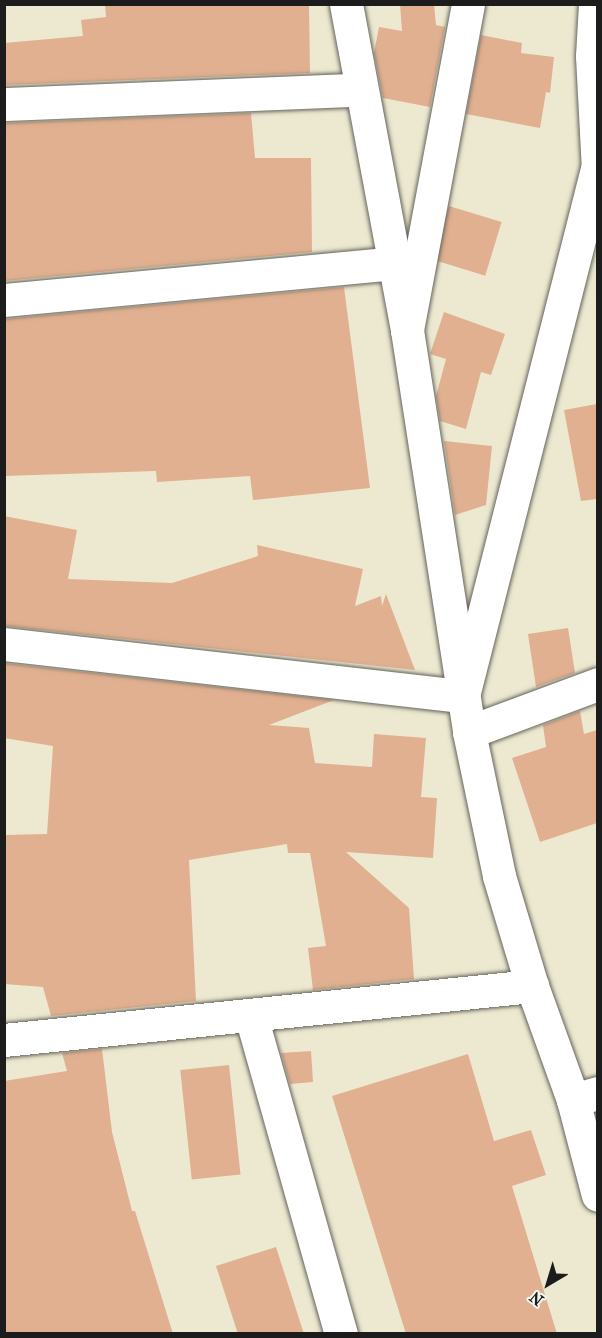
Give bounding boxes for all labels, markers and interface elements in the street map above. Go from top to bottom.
north arrow [518,1254,578,1314]
text: N [526,1287,547,1310]

